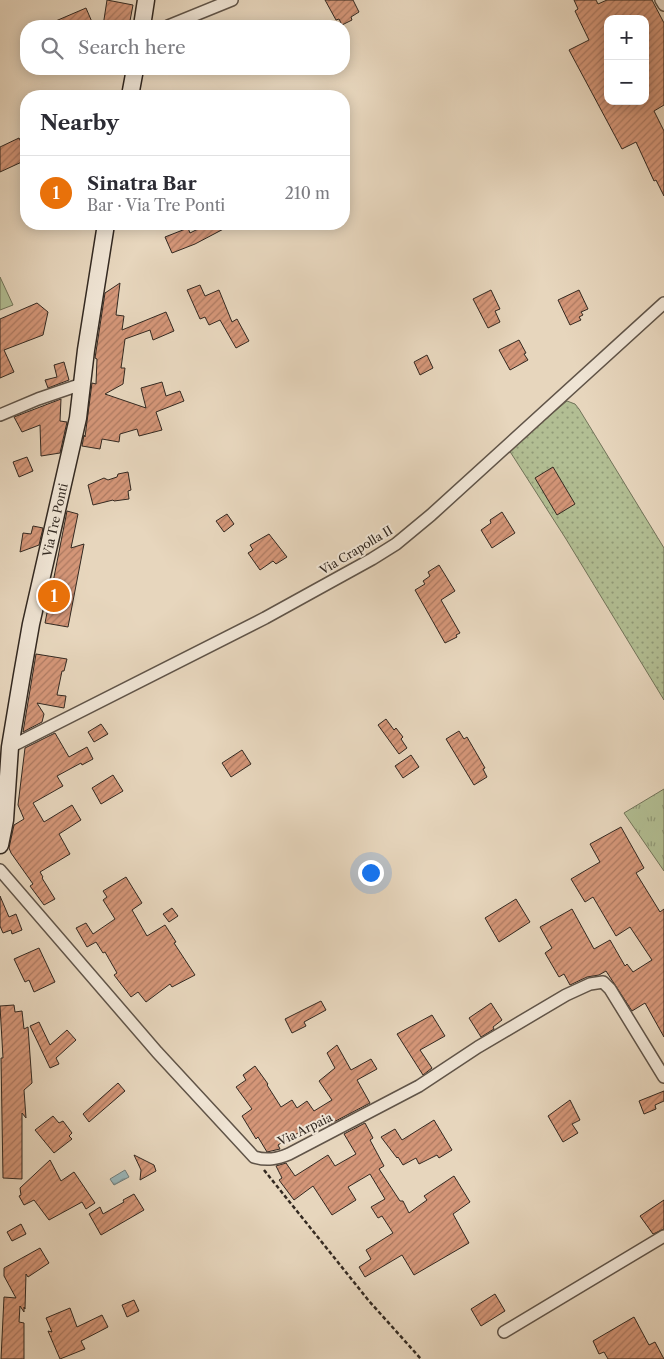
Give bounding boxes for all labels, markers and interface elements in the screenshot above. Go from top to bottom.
map controls [604,15,649,105]
button: + [604,15,649,60]
search box [20,20,350,75]
icon: search [38,34,66,62]
text: Search here [78,36,186,59]
button: − [604,60,649,105]
text: Nearby [40,110,119,135]
text: Sinatra Bar [87,172,197,195]
text: 1 [52,183,60,203]
text: 210 m [285,183,330,203]
text: Bar · Via Tre Ponti [87,195,225,215]
street label: Via Tre Ponti [39,482,71,559]
street label: Via Crapolla II [316,522,395,578]
pin: 1 [38,577,70,615]
your location [358,860,384,886]
street label: Via Arpaia [274,1109,335,1149]

